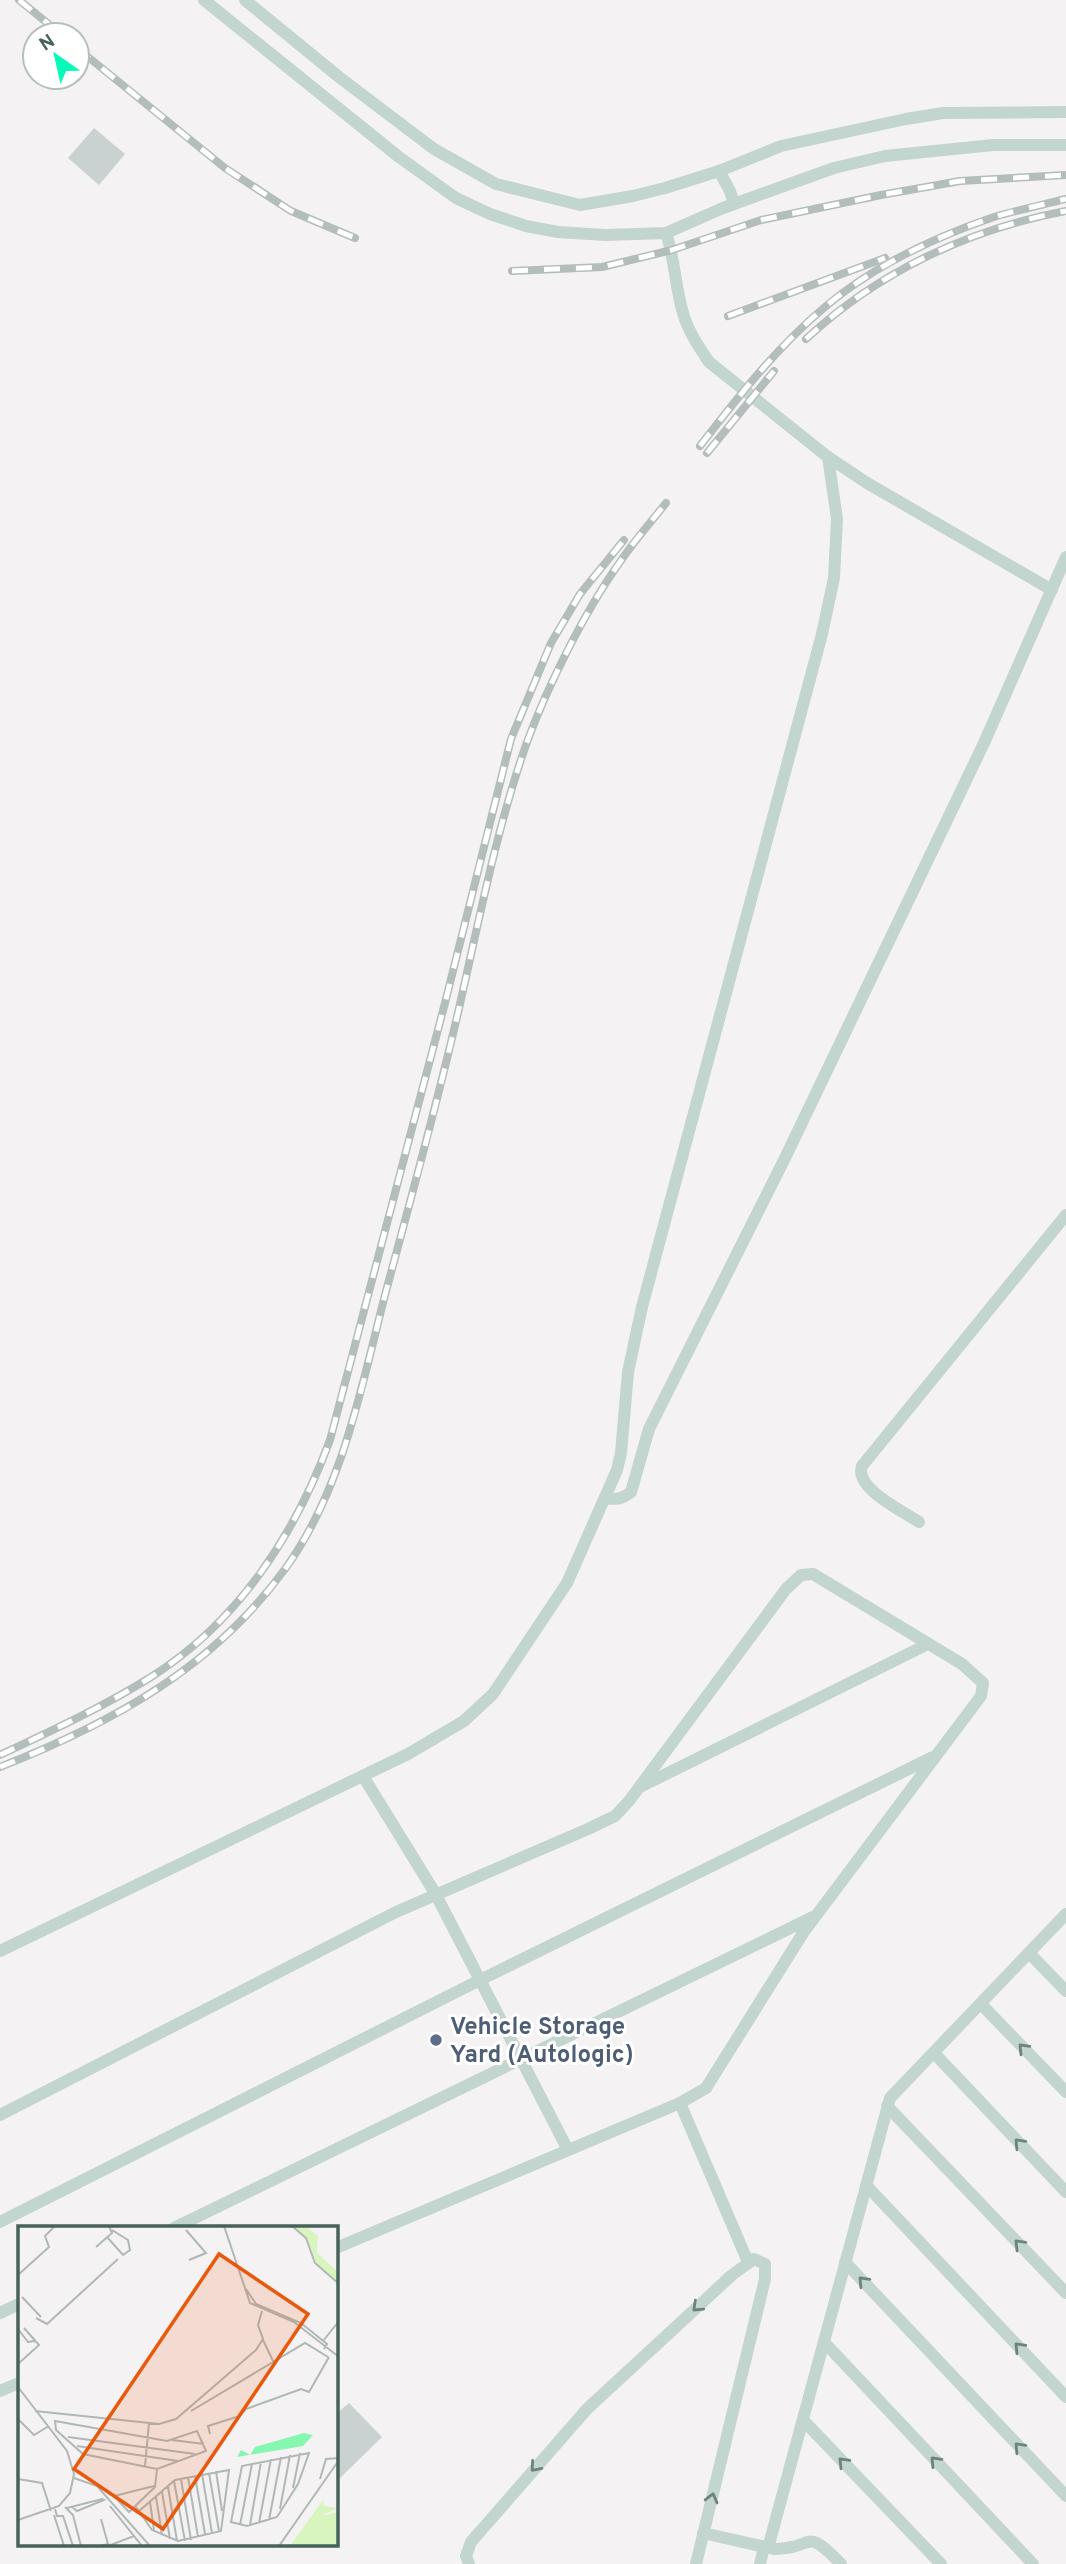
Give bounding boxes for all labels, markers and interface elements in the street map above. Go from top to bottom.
north arrow [21,21,91,91]
text: N [35,30,60,57]
place label: Vehicle Storage Yard (Autologic) [450,2013,634,2071]
marker: Vehicle Storage Yard (Autologic) [428,2032,444,2048]
one-way arrow [1019,2043,1032,2056]
one-way arrow [1015,2138,1028,2151]
inset map [18,2226,338,2546]
one-way arrow [1014,2239,1027,2252]
one-way arrow [858,2276,871,2289]
one-way arrow [692,2299,705,2312]
one-way arrow [1015,2342,1028,2355]
one-way arrow [1015,2442,1028,2455]
one-way arrow [931,2456,944,2469]
one-way arrow [838,2457,851,2470]
one-way arrow [531,2459,543,2472]
one-way arrow [704,2492,718,2504]

